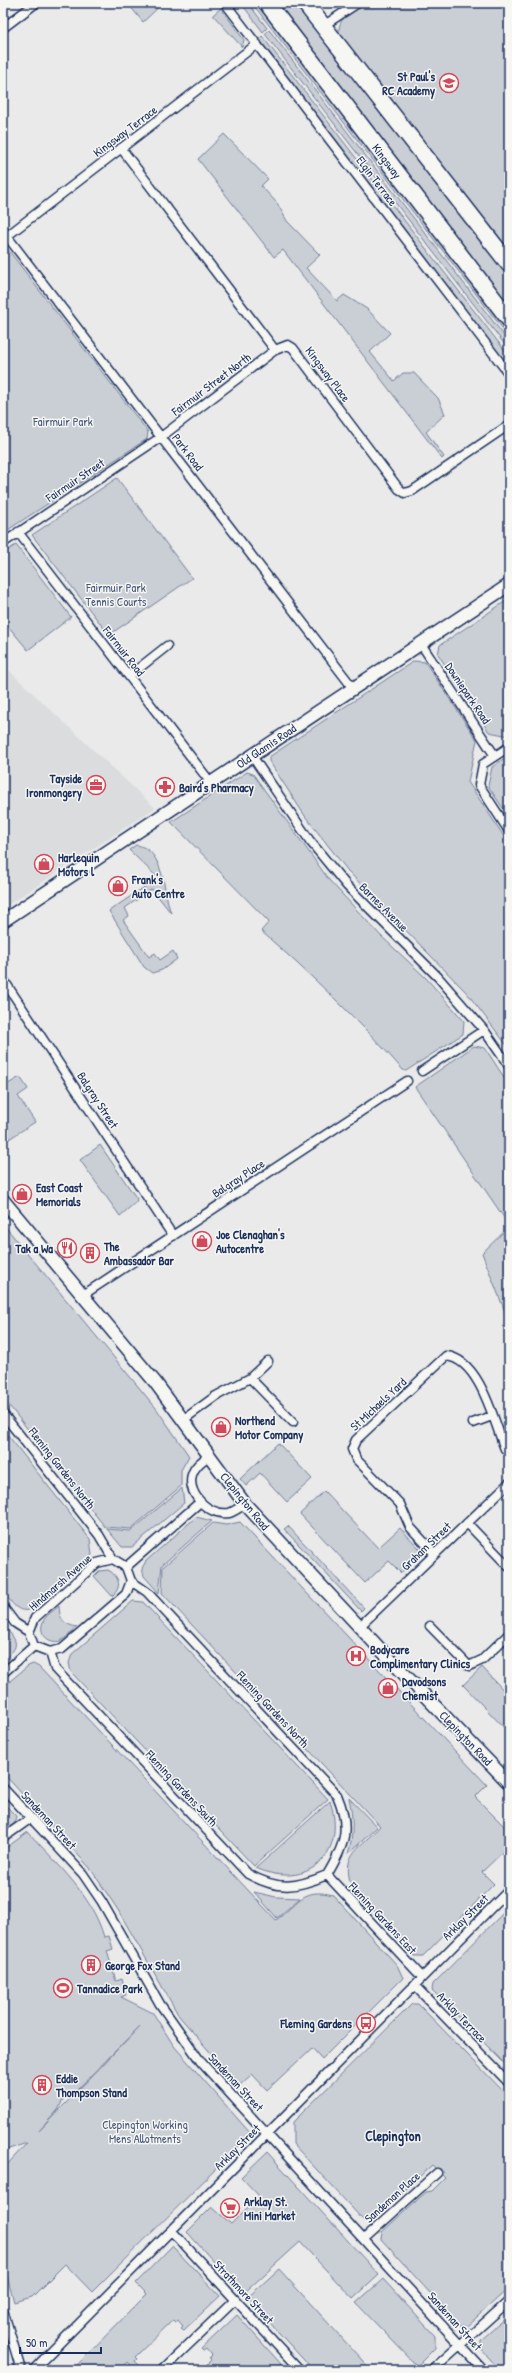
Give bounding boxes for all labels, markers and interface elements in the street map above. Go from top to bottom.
place label: St Paul's RC Academy [382,68,435,100]
school or university icon: St Paul's RC Academy [438,72,460,94]
street label: Kingsway Terrace [89,101,161,161]
street label: Kingsway [368,140,406,182]
street label: Elgin Terrace [353,153,402,210]
street label: Kingsway Place [301,343,355,405]
street label: Fairmuir Street North [167,349,254,420]
park label: Fairmuir Park [32,413,93,430]
street label: Park Road [168,430,208,474]
street label: Fairmuir Street [41,454,108,506]
park label: Fairmuir Park Tennis Courts [85,579,147,610]
street label: Fairmuir Road [98,622,149,680]
street label: Downiepark Road [441,659,495,727]
street label: Old Glamis Road [233,720,300,772]
place label: Tayside Ironmongery [26,770,82,802]
office icon: Tayside Ironmongery [85,774,107,796]
pharmacy icon: Baird's Pharmacy [154,776,176,798]
place label: Baird's Pharmacy [179,779,254,797]
place label: Harlequin Motors l [58,849,100,880]
shop icon: Harlequin Motors l [33,853,55,875]
place label: Frank's Auto Centre [131,871,185,902]
shop icon: Frank's Auto Centre [107,875,129,897]
street label: Barnes Avenue [356,879,413,936]
street label: Balgray Street [73,1068,123,1132]
street label: Balgray Place [208,1155,268,1201]
place label: East Coast Memorials [36,1179,83,1210]
shop icon: East Coast Memorials [11,1183,33,1205]
place label: Joe Clenaghan's Autocentre [216,1226,285,1257]
shop icon: Joe Clenaghan's Autocentre [191,1230,213,1252]
restaurant icon: Tak a Wa [56,1237,78,1259]
place label: The Ambassador Bar [103,1238,174,1269]
place label: Tak a Wa [14,1240,53,1257]
building icon: The Ambassador Bar [79,1242,101,1264]
street label: St Michaels Yard [346,1373,410,1435]
place label: Northend Motor Company [235,1412,303,1444]
shop icon: Northend Motor Company [210,1416,232,1438]
street label: Fleming Gardens North [24,1423,99,1512]
street label: Clepington Road [216,1468,274,1534]
street label: Graham Street [397,1517,455,1574]
street label: Hindmarsh Avenue [25,1550,95,1614]
place label: Bodycare Complimentary Clinics [370,1641,470,1673]
hospital icon: Bodycare Complimentary Clinics [345,1645,367,1667]
street label: Fleming Gardens North [232,1666,313,1751]
place label: Davodsons Chemist [402,1673,447,1704]
shop icon: Davodsons Chemist [377,1677,399,1699]
street label: Clepington Road [436,1707,497,1769]
street label: Fleming Gardens South [142,1745,222,1830]
street label: Sandeman Street [18,1787,81,1854]
street label: Fleming Gardens East [344,1877,421,1958]
street label: Arklay Street [438,1889,493,1944]
building icon: George Fox Stand [80,1954,102,1976]
place label: George Fox Stand [105,1957,180,1975]
sports icon: Tannadice Park [52,1977,74,1999]
place label: Tannadice Park [76,1980,143,1997]
street label: Arklay Terrace [433,1988,491,2046]
bus stop icon: Fleming Gardens [355,2012,377,2034]
place label: Fleming Gardens [280,2015,352,2033]
street label: Sandeman Street [205,2049,268,2116]
place label: Eddie Thompson Stand [55,2070,127,2102]
building icon: Eddie Thompson Stand [31,2074,53,2096]
park label: Clepington Working Mens Allotments [102,2116,188,2147]
street label: Arklay Street [210,2119,265,2174]
district label: Clepington [365,2126,421,2147]
street label: Sandeman Place [361,2167,424,2226]
place label: Arklay St. Mini Market [244,2193,296,2224]
supermarket icon: Arklay St. Mini Market [219,2197,241,2219]
street label: Strathmore Street [210,2257,279,2328]
street label: Sandeman Street [424,2288,487,2355]
scale bar [20,2329,101,2355]
text: 50 m [26,2334,47,2351]

